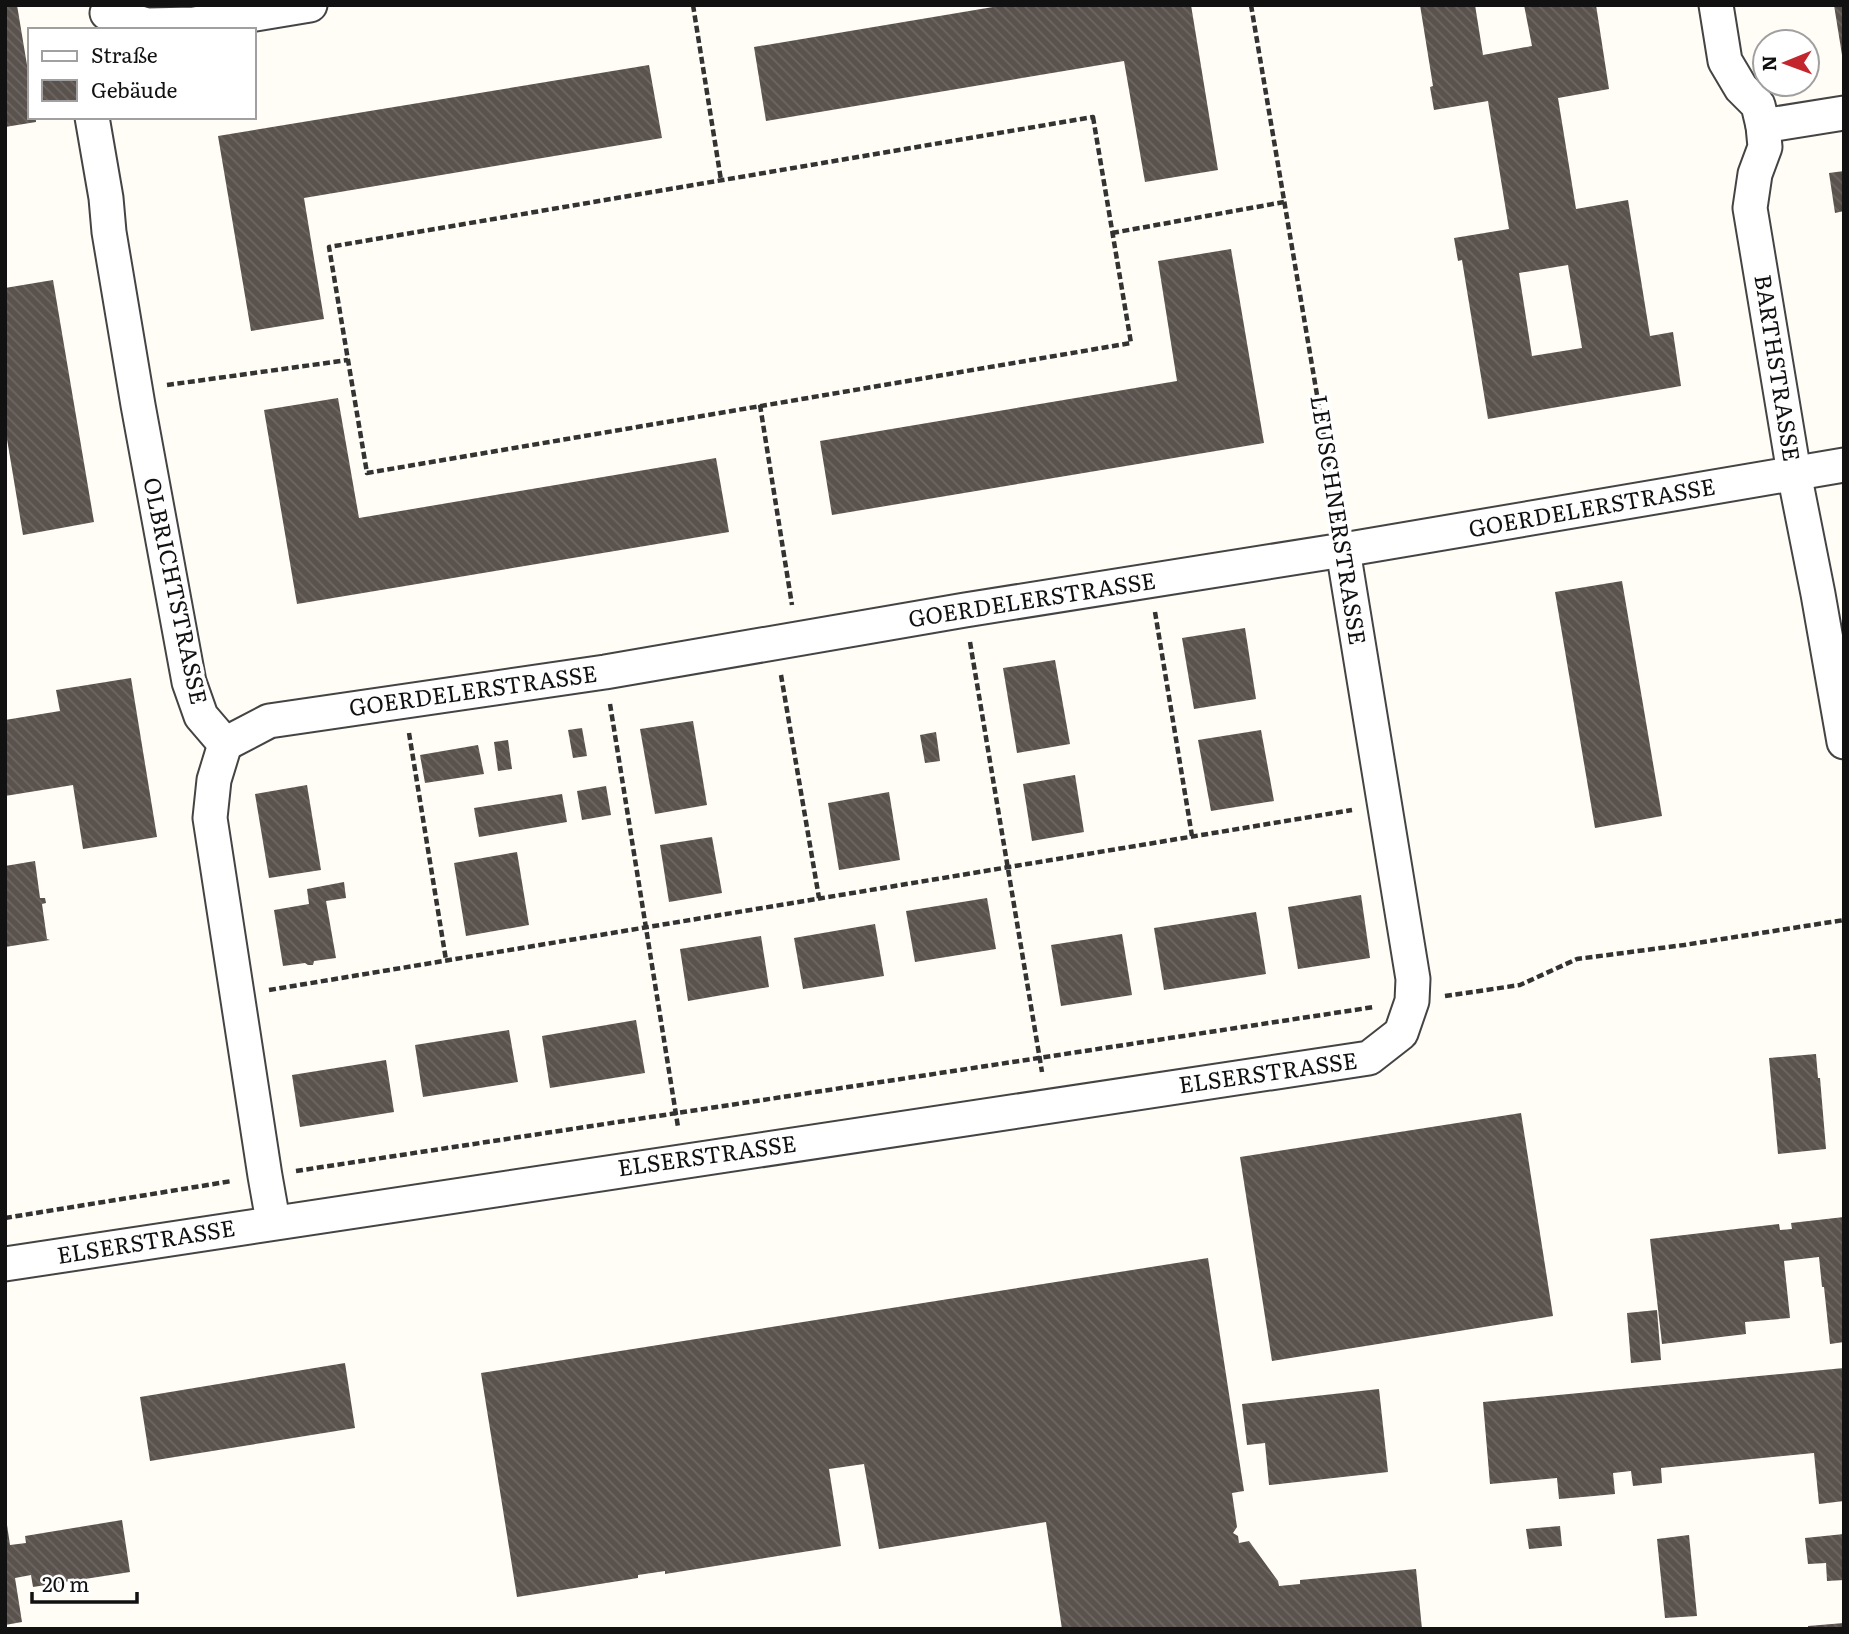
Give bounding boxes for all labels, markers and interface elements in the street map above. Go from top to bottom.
legend [28,28,256,119]
north arrow [1751,28,1821,98]
text: Straße [91,38,158,69]
text: N [1754,55,1782,72]
text: Gebäude [91,73,178,104]
street label: BARTHSTRASSE [1747,272,1811,464]
street label: LEUSCHNERSTRASSE [1303,392,1377,647]
street label: GOERDELERSTRASSE [1466,468,1718,544]
street label: OLBRICHTSTRASSE [136,474,218,707]
street label: GOERDELERSTRASSE [906,562,1158,634]
street label: GOERDELERSTRASSE [347,655,599,723]
street label: ELSERSTRASSE [1176,1042,1359,1100]
street label: ELSERSTRASSE [615,1125,798,1183]
street label: ELSERSTRASSE [54,1209,237,1271]
scale bar [32,1560,136,1604]
text: 20 m [42,1567,89,1598]

